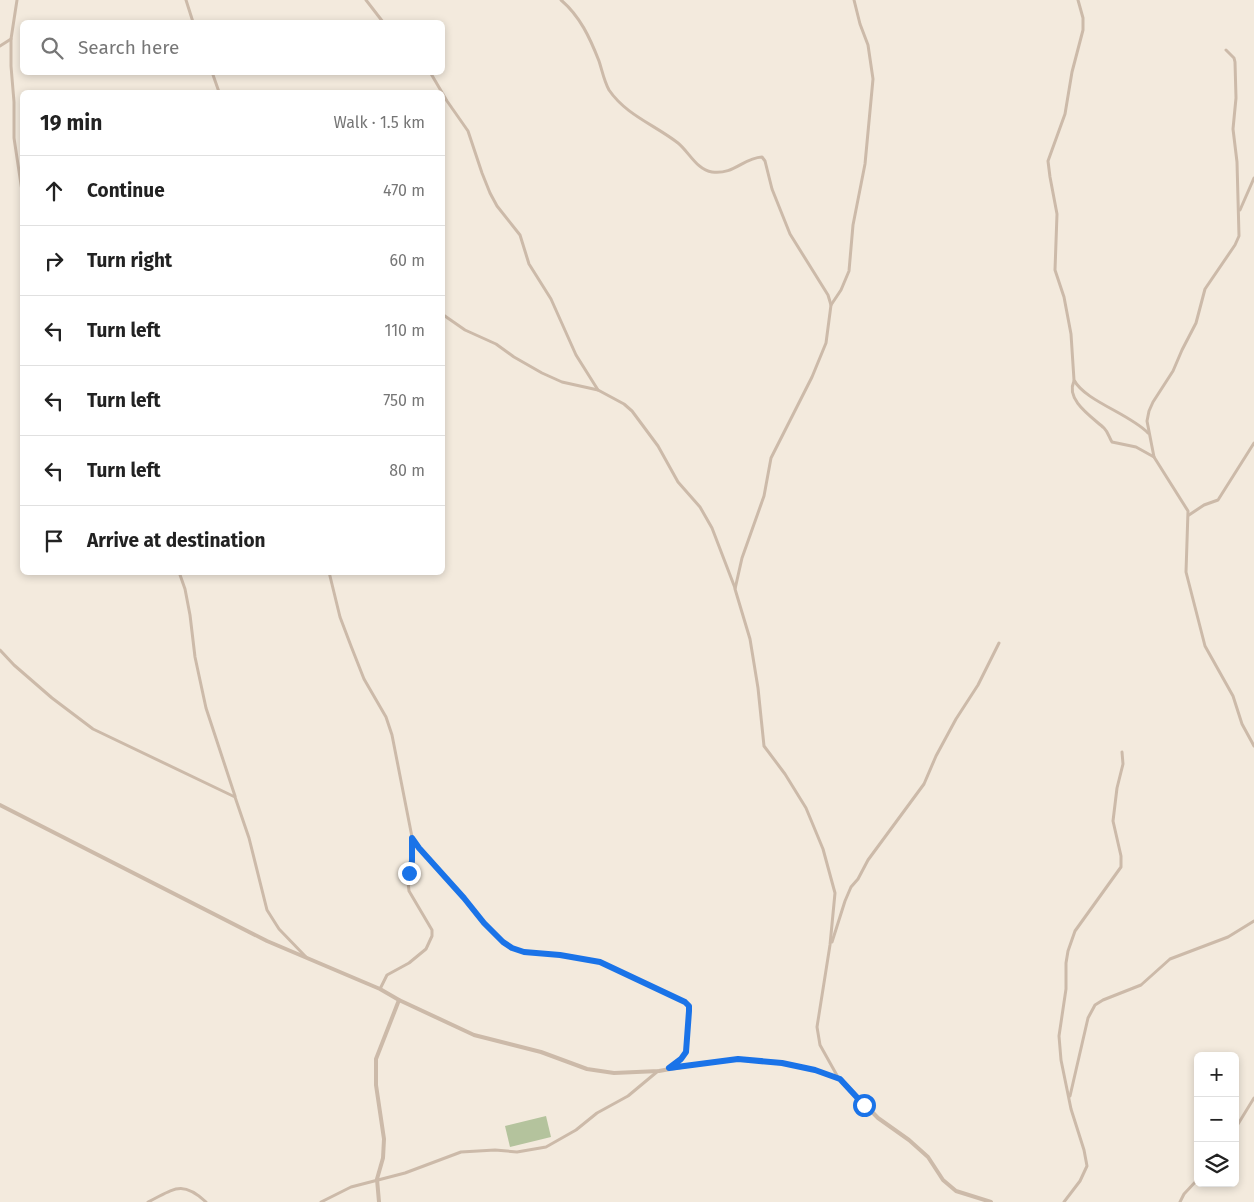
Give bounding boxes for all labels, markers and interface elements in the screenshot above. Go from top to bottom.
search box [20,20,445,75]
icon: search [38,34,66,62]
text: Search here [78,36,179,59]
text: 19 min [40,110,102,136]
text: Walk · 1.5 km [333,113,425,132]
icon: ahead [40,177,68,205]
text: Continue [87,179,165,202]
text: 470 m [383,181,425,200]
icon: right [40,247,68,275]
text: Turn right [87,249,172,272]
text: 60 m [390,251,425,270]
icon: left [40,317,68,345]
text: Turn left [87,319,161,342]
text: 110 m [384,321,425,340]
icon: left [40,387,68,415]
text: Turn left [87,389,161,412]
text: 750 m [383,391,425,410]
icon: left [40,457,68,485]
text: Turn left [87,459,161,482]
text: 80 m [389,461,425,480]
icon: arrive [40,527,68,555]
text: Arrive at destination [87,529,266,552]
route end [398,862,421,885]
map controls [1194,1052,1239,1187]
button: + [1194,1052,1239,1097]
route start [853,1094,876,1117]
button: − [1194,1097,1239,1142]
button: layers [1194,1142,1239,1187]

